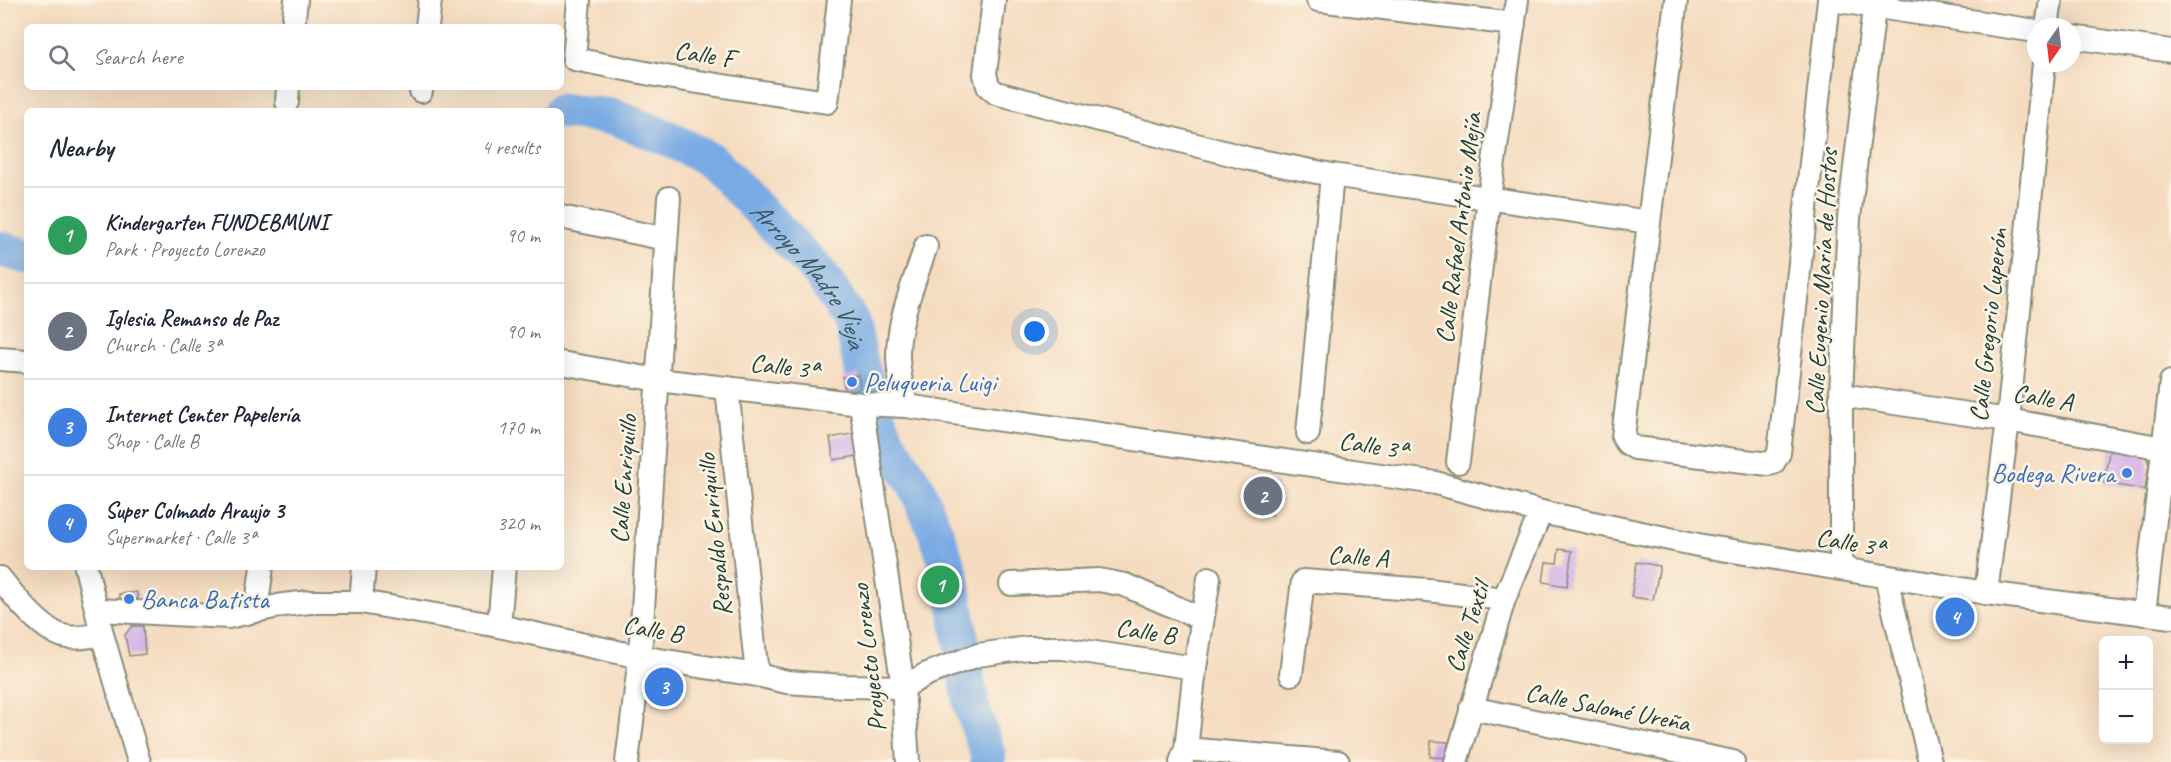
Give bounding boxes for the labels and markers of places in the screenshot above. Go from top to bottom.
place label: Peluqueria Luigi [864,366,999,399]
marker: Peluqueria Luigi [845,375,859,389]
place label: Bodega Rivera [1992,457,2117,490]
marker: Bodega Rivera [2120,466,2134,480]
pin: 2 [1244,474,1282,518]
pin: 1 [920,562,960,608]
place label: Banca Batista [141,583,270,616]
marker: Banca Batista [122,592,136,606]
pin: 4 [1936,594,1974,640]
pin: 3 [644,664,684,710]

